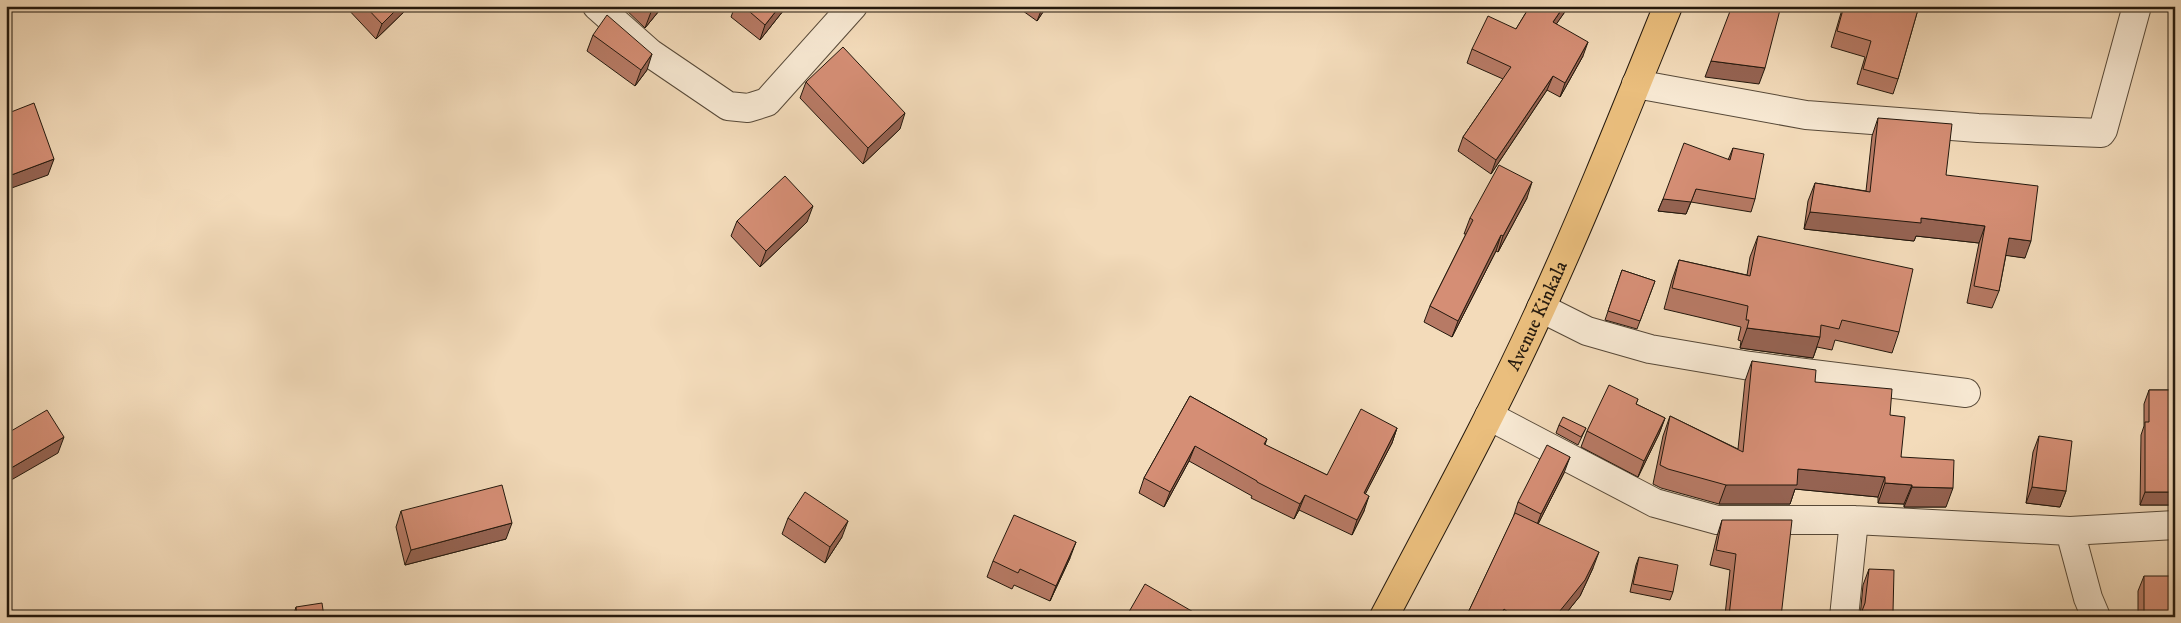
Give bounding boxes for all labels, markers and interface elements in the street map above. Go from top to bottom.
street label: Avenue Kinkala [1502,257,1572,374]

